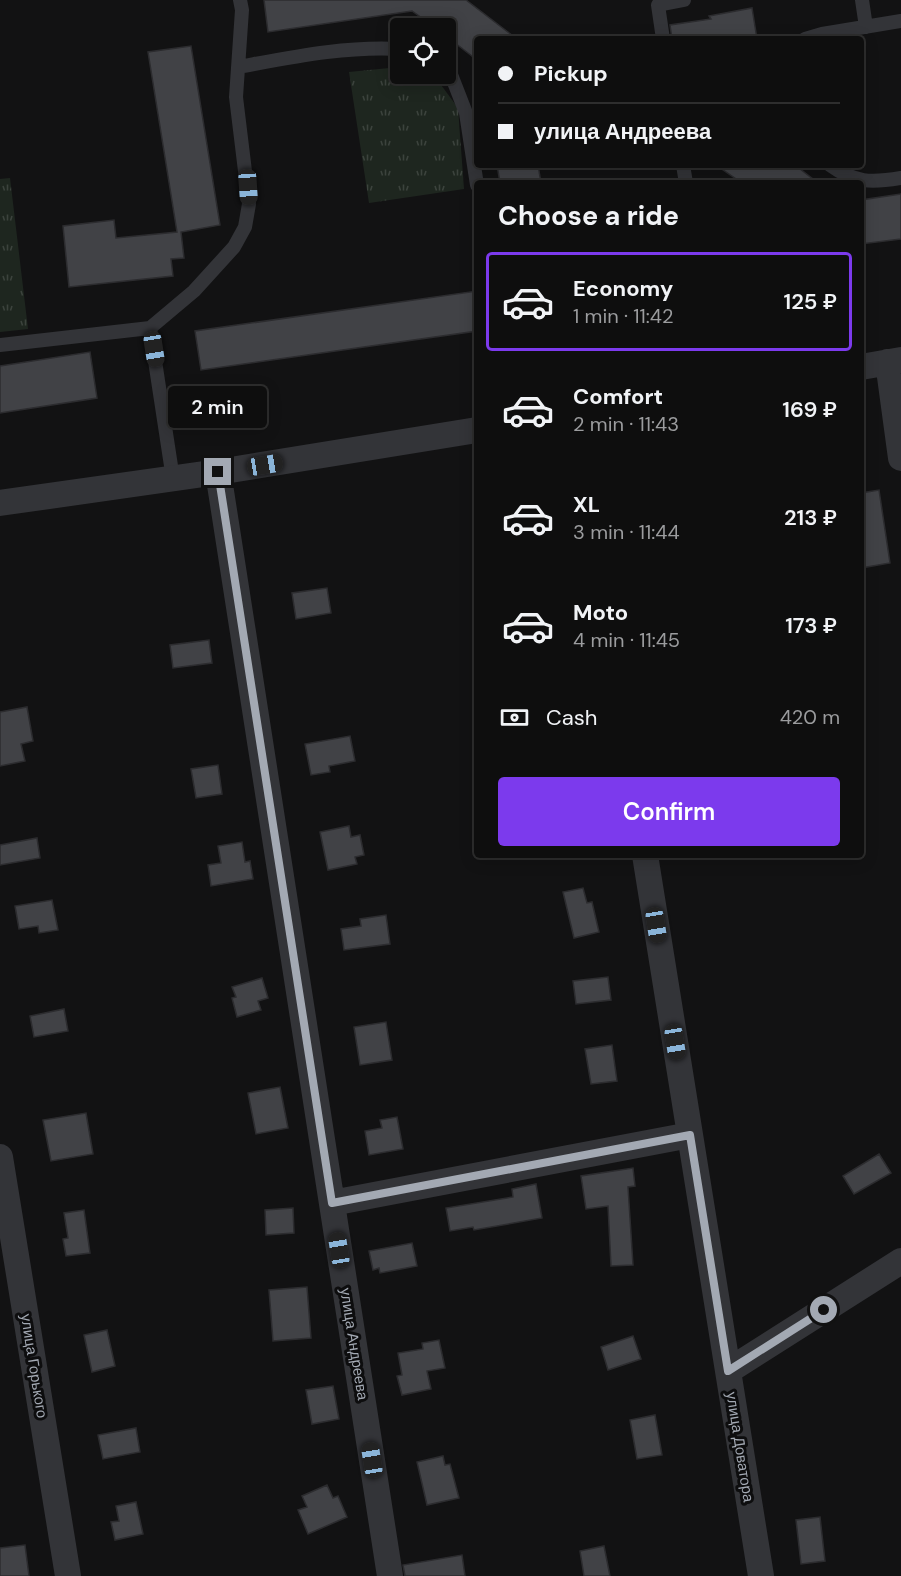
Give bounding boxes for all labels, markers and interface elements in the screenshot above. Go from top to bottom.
map controls [390,18,456,84]
button: locate [390,18,456,84]
text: Pickup [534,59,608,88]
text: улица Андреева [534,117,711,146]
car [238,168,258,206]
text: Choose a ride [498,198,679,233]
text: Economy [573,274,673,303]
icon: car [501,275,555,329]
text: 125 ₽ [783,287,837,316]
text: 1 min · 11:42 [573,303,673,329]
car [142,330,166,368]
text: Comfort [573,382,663,411]
icon: car [501,383,555,437]
callout: 2 min [168,385,268,427]
text: 2 min [191,394,244,420]
text: 169 ₽ [782,395,837,424]
text: 2 min · 11:43 [573,411,679,437]
car [246,453,284,477]
route end [204,458,231,485]
text: XL [573,490,600,519]
icon: car [501,491,555,545]
text: 213 ₽ [784,503,837,532]
text: 3 min · 11:44 [573,519,680,545]
text: Moto [573,598,628,627]
icon: car [501,599,555,653]
text: 173 ₽ [785,611,837,640]
text: 4 min · 11:45 [573,627,680,653]
icon: cash [498,701,531,734]
text: Cash [546,703,597,732]
text: 420 m [780,704,840,730]
button: Confirm [498,777,840,846]
car [644,906,668,944]
car [663,1023,687,1061]
car [327,1231,351,1269]
street label: улица Андреева [335,1286,373,1402]
route start [810,1296,837,1323]
street label: улица Горького [16,1312,52,1420]
street label: улица Доватора [721,1390,759,1504]
car [360,1441,384,1479]

